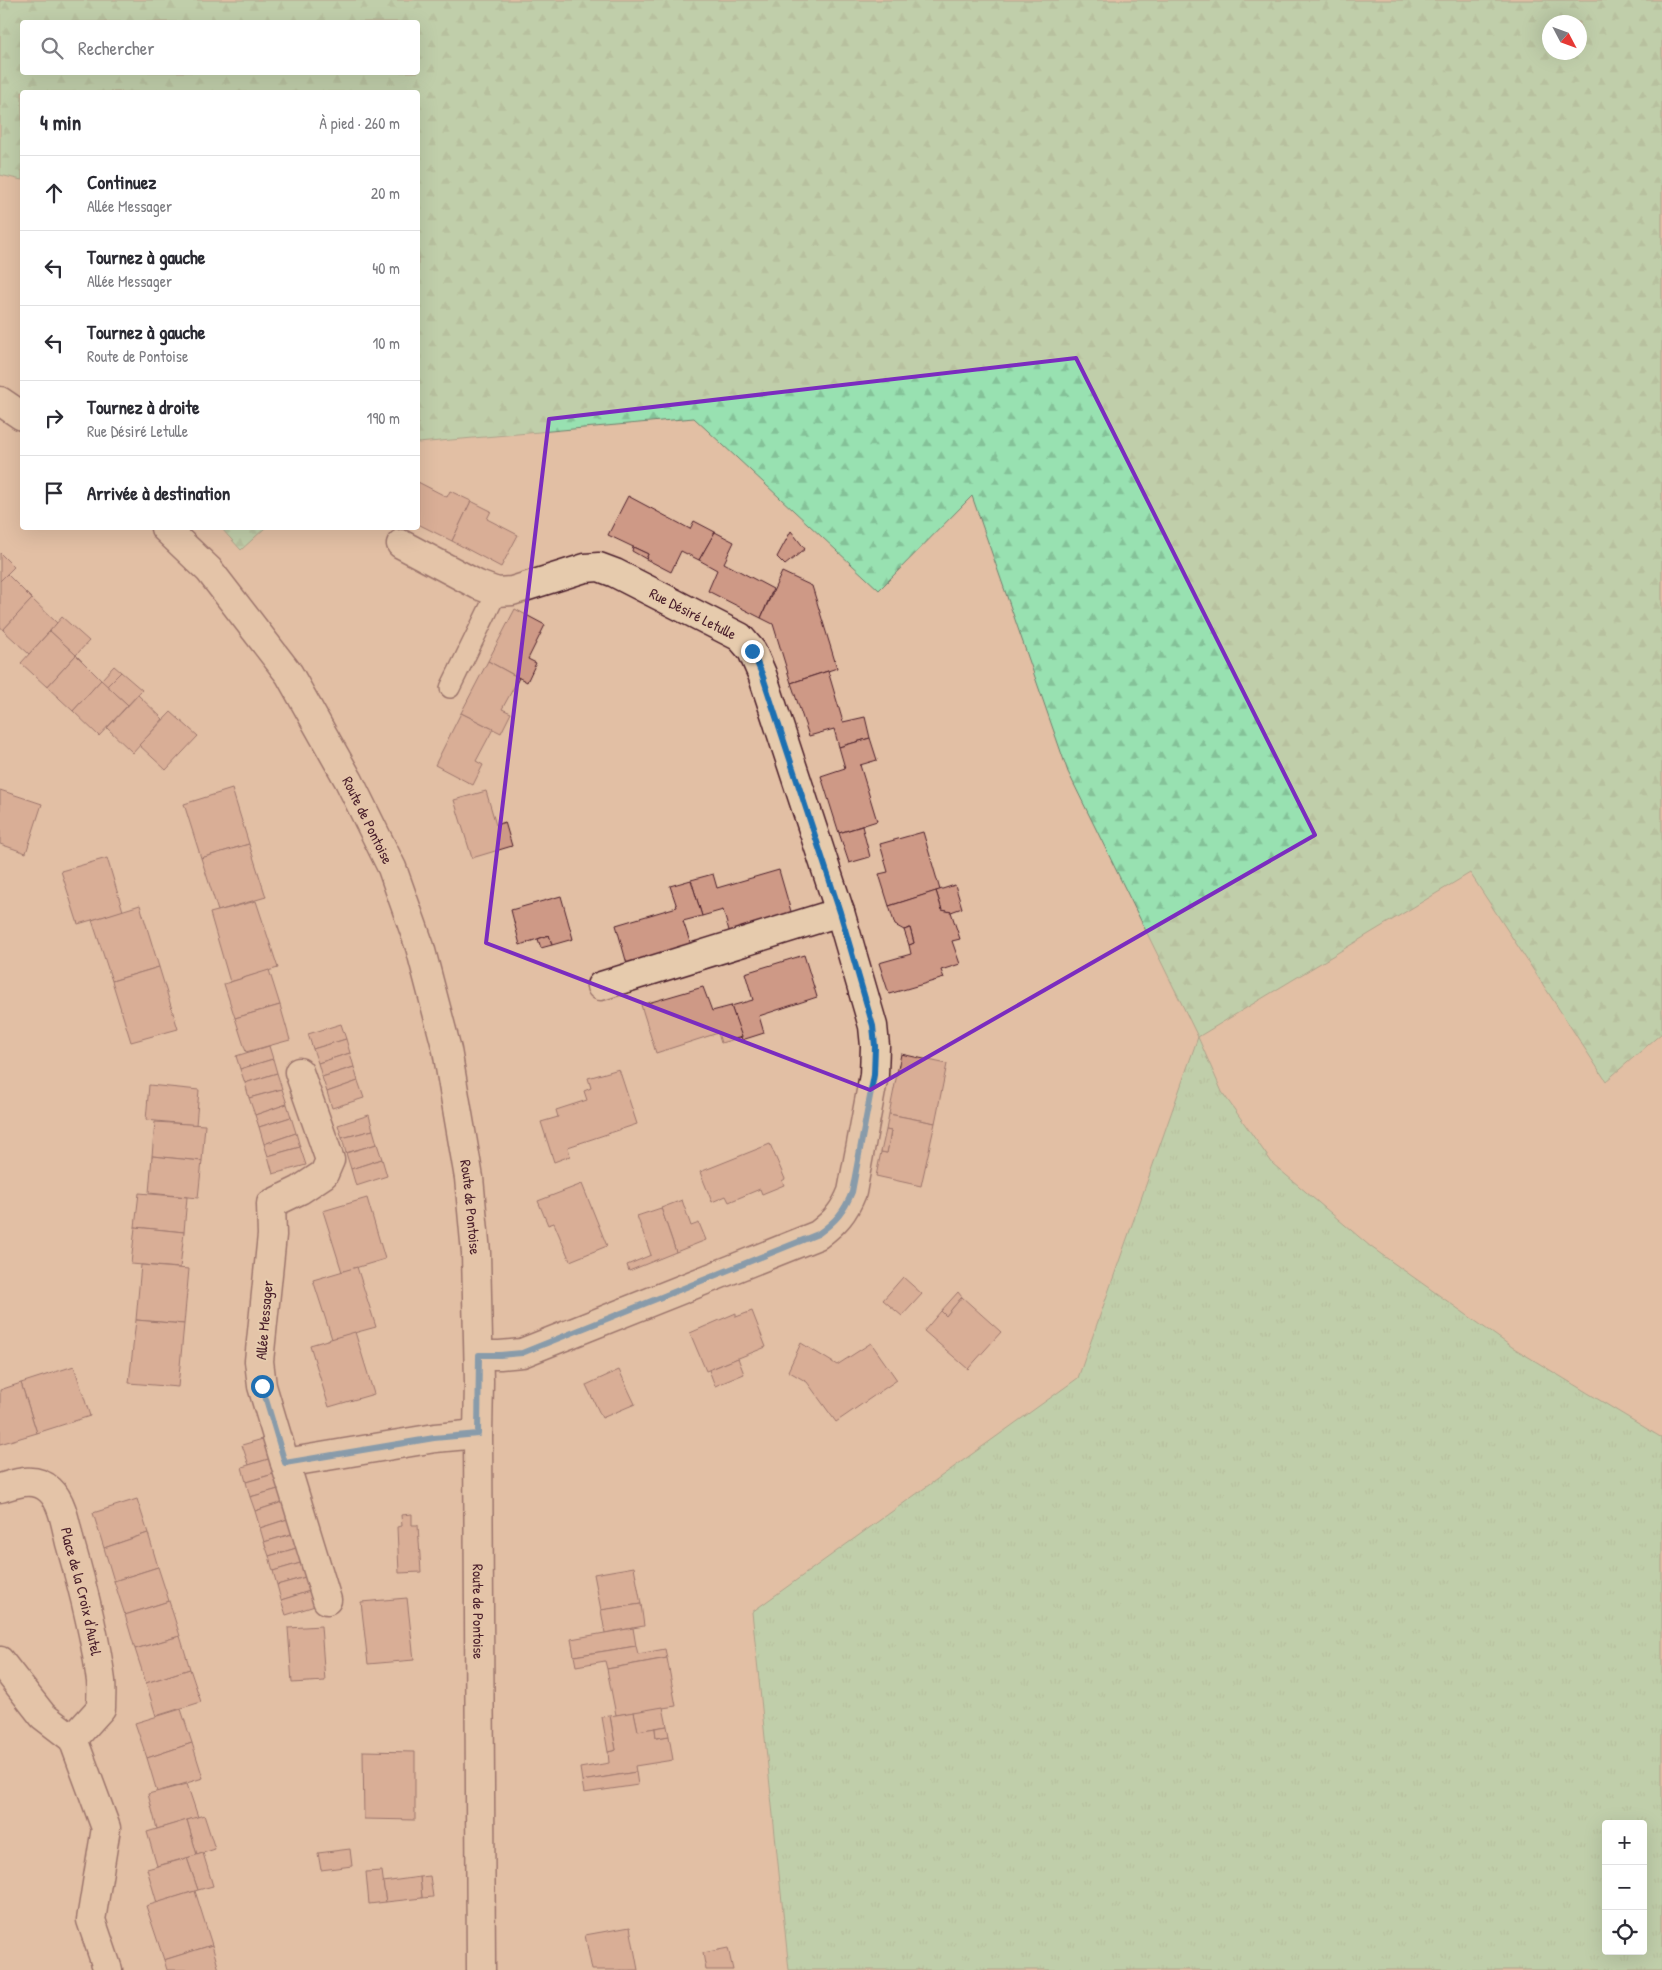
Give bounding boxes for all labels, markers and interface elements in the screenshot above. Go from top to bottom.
north arrow [1542,15,1587,60]
search box [20,20,420,75]
icon: search [38,34,66,62]
text: Rechercher [78,35,155,61]
text: 4 min [40,108,81,137]
text: À pied · 260 m [319,112,400,134]
text: Continuez [87,169,156,195]
icon: ahead [40,179,68,207]
text: 20 m [371,182,400,204]
text: Allée Messager [87,195,172,217]
text: Tournez à gauche [87,244,205,270]
icon: left [40,254,68,282]
text: 40 m [372,257,400,279]
text: Allée Messager [87,270,172,292]
text: Tournez à gauche [87,319,205,345]
icon: left [40,329,68,357]
text: 10 m [372,332,400,354]
text: Route de Pontoise [87,345,188,367]
text: Tournez à droite [87,394,200,420]
icon: right [40,404,68,432]
text: 190 m [367,407,400,429]
text: Rue Désiré Letulle [87,420,188,442]
icon: arrive [40,479,68,507]
text: Arrivée à destination [87,480,230,506]
street label: Rue Désiré Letulle [646,582,740,644]
route end [741,640,764,663]
street label: Route de Pontoise [338,772,399,867]
street label: Route de Pontoise [456,1158,487,1255]
street label: Allée Messager [250,1279,278,1361]
route start [251,1375,274,1398]
street label: Place de la Croix d'Autel [56,1525,107,1657]
street label: Route de Pontoise [468,1564,490,1659]
map controls [1602,1820,1647,1955]
button: + [1602,1820,1647,1865]
button: − [1602,1865,1647,1910]
button: locate [1602,1910,1647,1955]

